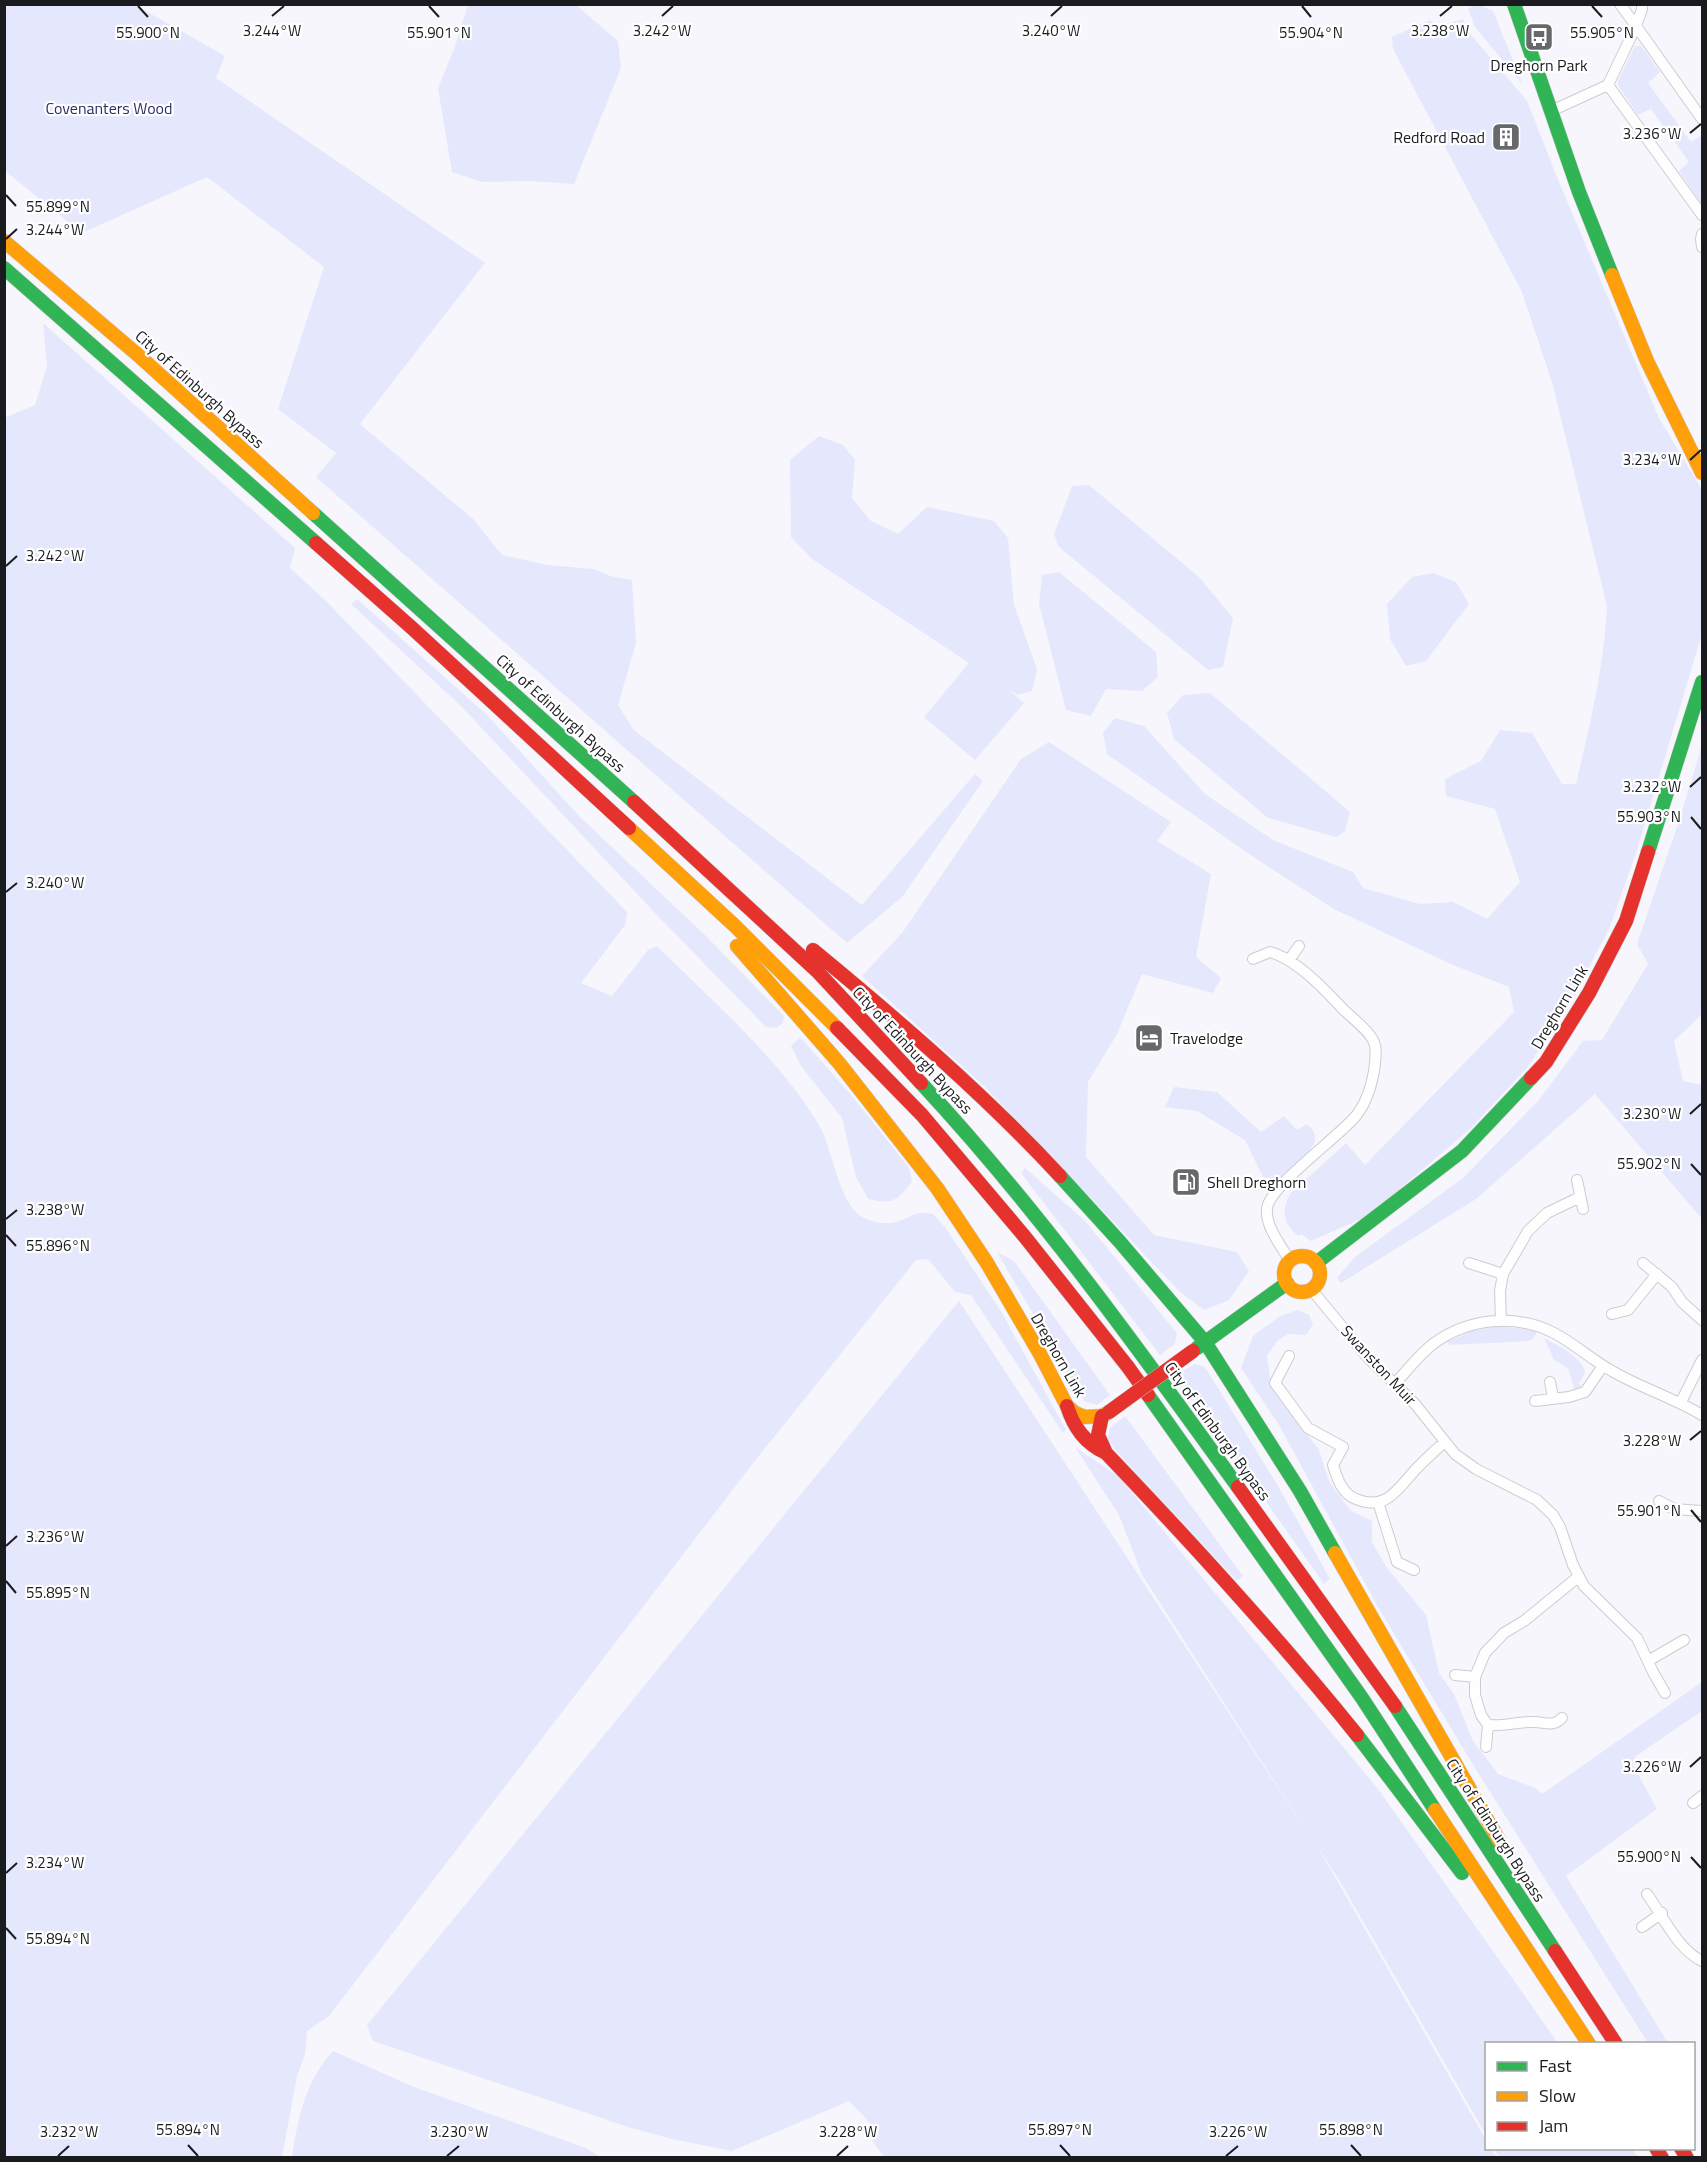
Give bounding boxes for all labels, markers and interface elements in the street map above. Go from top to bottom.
text: 3.244°W [243,19,301,42]
text: 3.242°W [633,19,691,42]
text: 3.240°W [1022,19,1080,42]
text: 3.238°W [1411,19,1469,42]
text: 55.900°N [116,21,180,44]
text: 55.901°N [407,21,471,44]
text: 55.904°N [1279,21,1343,44]
bus stop icon: Dreghorn Park [1523,21,1555,53]
text: 55.905°N [1570,21,1634,44]
place label: Dreghorn Park [1490,53,1588,77]
park label: Covenanters Wood [45,96,173,120]
building icon: Redford Road [1490,121,1522,153]
text: 3.236°W [1623,122,1681,145]
place label: Redford Road [1393,125,1485,149]
text: 55.899°N [26,195,90,218]
text: 3.244°W [26,218,84,241]
street label: City of Edinburgh Bypass [130,324,270,454]
text: 3.234°W [1623,448,1681,471]
text: 3.242°W [26,544,84,567]
street label: City of Edinburgh Bypass [491,648,631,778]
text: 3.232°W [1623,775,1681,798]
text: 55.903°N [1617,805,1681,828]
text: 3.240°W [26,871,84,894]
street label: Dreghorn Link [1524,960,1594,1054]
street label: City of Edinburgh Bypass [847,981,979,1119]
hotel icon: Travelodge [1133,1022,1165,1054]
place label: Travelodge [1170,1026,1243,1050]
text: 3.230°W [1623,1102,1681,1125]
text: 55.902°N [1617,1152,1681,1175]
fuel station icon: Shell Dreghorn [1170,1166,1202,1198]
place label: Shell Dreghorn [1207,1170,1306,1194]
text: 3.238°W [26,1198,84,1221]
text: 55.896°N [26,1234,90,1257]
street label: Dreghorn Link [1025,1308,1093,1402]
street label: Swanston Muir [1335,1320,1423,1411]
street label: City of Edinburgh Bypass [1159,1356,1277,1506]
text: 3.228°W [1623,1429,1681,1452]
text: 55.901°N [1617,1499,1681,1522]
text: 3.236°W [26,1525,84,1548]
text: 55.895°N [26,1581,90,1604]
street label: City of Edinburgh Bypass [1440,1753,1552,1907]
text: 3.226°W [1623,1755,1681,1778]
text: 55.900°N [1617,1845,1681,1868]
text: 3.234°W [26,1851,84,1874]
text: 55.894°N [26,1927,90,1950]
legend [1485,2042,1695,2150]
text: Fast [1539,2052,1572,2079]
text: Slow [1539,2082,1576,2109]
text: Jam [1539,2112,1568,2139]
text: 55.894°N [156,2118,220,2141]
text: 55.897°N [1028,2118,1092,2141]
text: 55.898°N [1319,2118,1383,2141]
text: 3.232°W [40,2120,98,2143]
text: 3.230°W [430,2120,488,2143]
text: 3.228°W [819,2120,877,2143]
text: 3.226°W [1209,2120,1267,2143]

